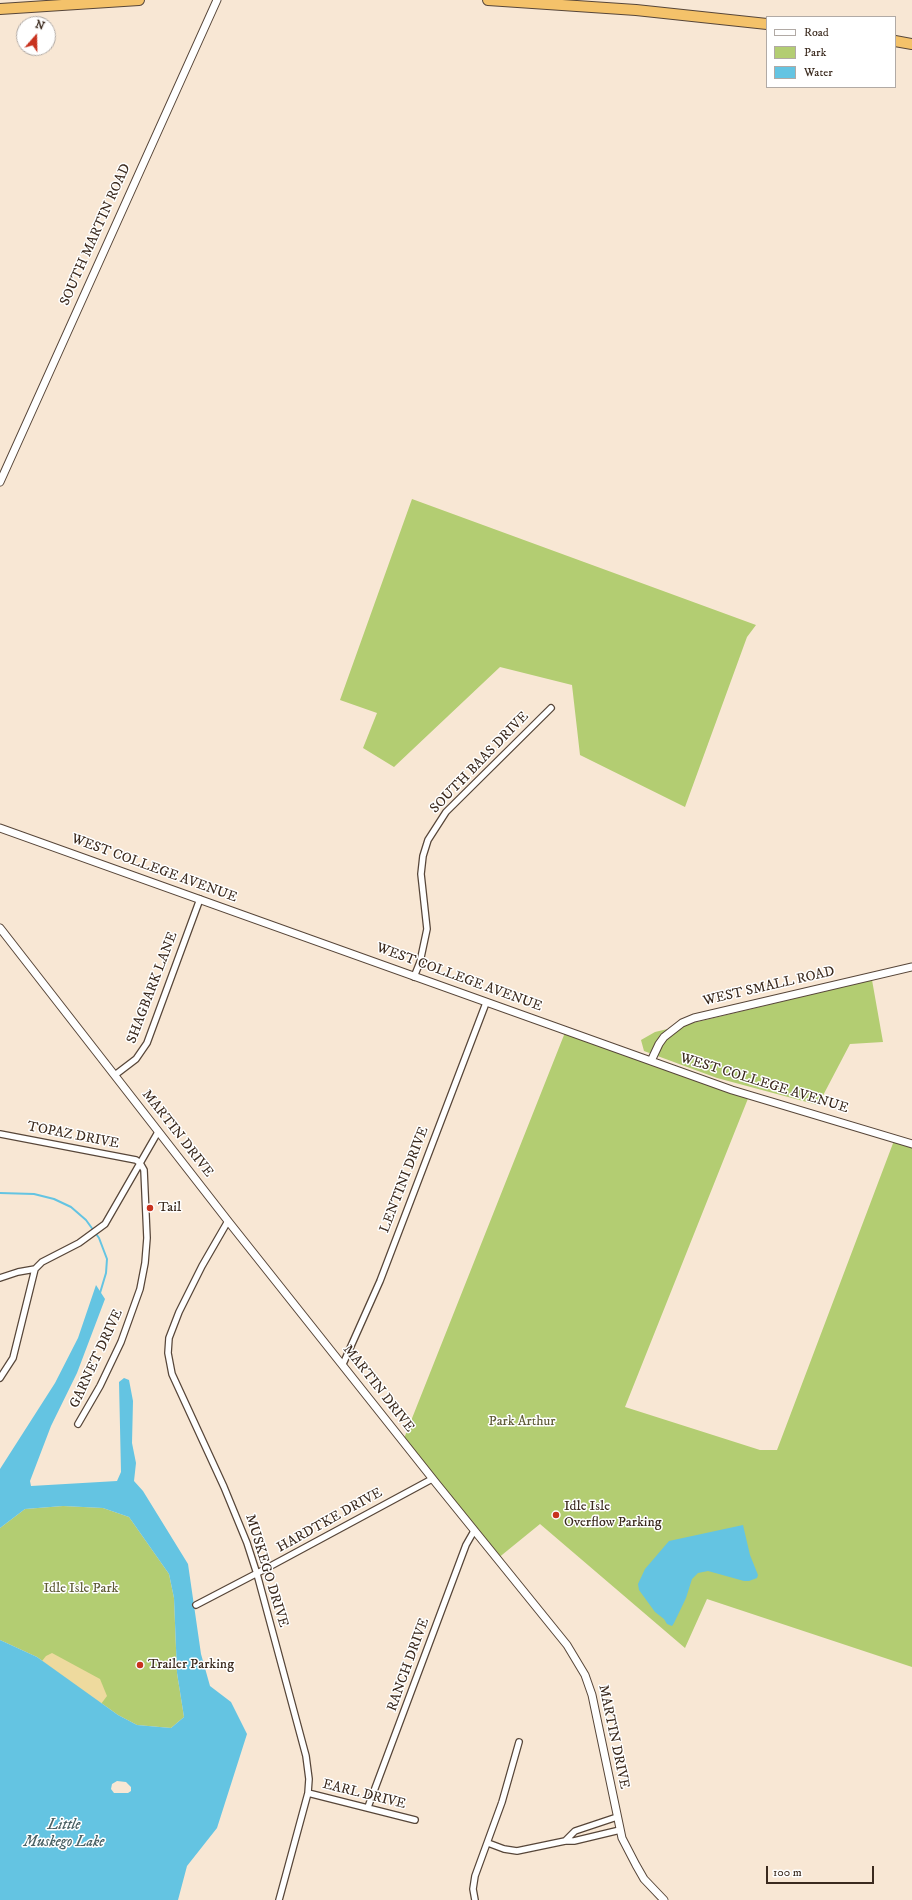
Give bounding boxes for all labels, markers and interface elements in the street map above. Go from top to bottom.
north arrow [16,16,56,56]
legend [766,16,896,88]
text: N [33,18,46,34]
text: Road [804,25,829,40]
text: Park [804,45,826,60]
text: Water [804,65,833,80]
street label: SOUTH MARTIN ROAD [57,161,135,309]
street label: SOUTH BAAS DRIVE [427,709,533,817]
street label: WEST COLLEGE AVENUE [69,831,239,907]
street label: SHAGBARK LANE [124,930,182,1046]
street label: WEST COLLEGE AVENUE [374,940,544,1016]
street label: WEST SMALL ROAD [702,964,836,1010]
street label: WEST COLLEGE AVENUE [678,1050,850,1118]
street label: MARTIN DRIVE [138,1087,216,1181]
street label: TOPAZ DRIVE [26,1119,120,1153]
street label: LENTINI DRIVE [377,1125,433,1235]
place label: Tail [158,1200,181,1216]
marker: Tail [145,1203,155,1213]
street label: GARNET DRIVE [67,1307,127,1411]
street label: MARTIN DRIVE [339,1342,417,1436]
park label: Park Arthur [489,1414,555,1430]
street label: HARDTKE DRIVE [274,1485,386,1557]
place label: Idle Isle Overflow Parking [564,1499,662,1532]
marker: Idle Isle Overflow Parking [551,1510,561,1520]
street label: MUSKEGO DRIVE [241,1512,291,1630]
park label: Idle Isle Park [43,1581,119,1597]
street label: RANCH DRIVE [384,1616,434,1714]
place label: Trailer Parking [148,1657,234,1673]
marker: Trailer Parking [135,1660,145,1670]
street label: MARTIN DRIVE [594,1683,632,1791]
street label: EARL DRIVE [321,1777,407,1813]
water label: Little Muskego Lake [24,1817,104,1852]
scale bar [768,1858,876,1884]
text: 100 m [773,1865,802,1880]

